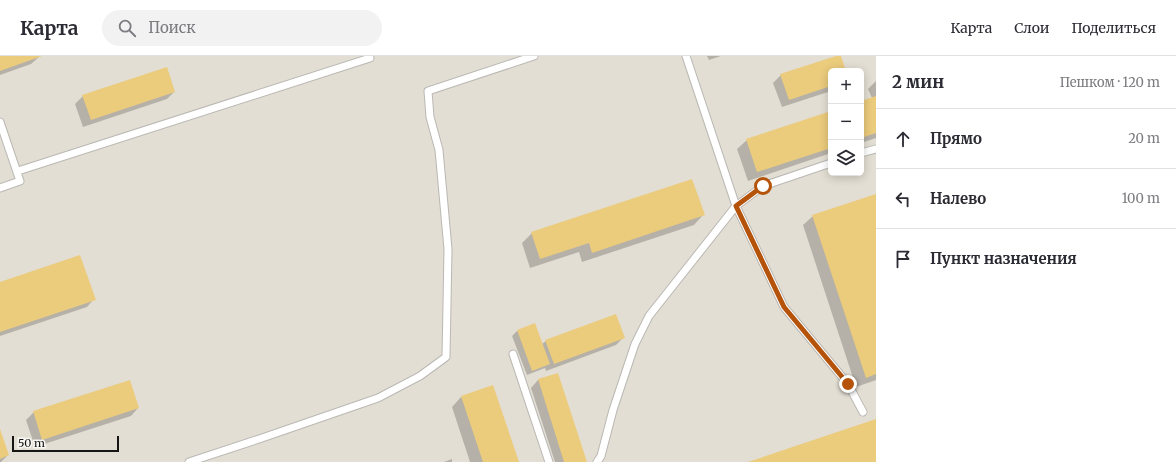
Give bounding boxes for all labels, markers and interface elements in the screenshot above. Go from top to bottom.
search box [102,10,382,46]
text: Карта [20,16,78,40]
icon: search [116,17,138,39]
text: Поиск [148,18,196,37]
text: Карта [950,19,992,37]
text: Слои [1014,19,1049,37]
text: Поделиться [1071,19,1156,37]
map controls [828,68,864,176]
button: + [828,68,864,104]
text: 2 мин [892,71,944,93]
text: Пешком · 120 m [1060,74,1160,91]
button: − [828,104,864,140]
icon: ahead [892,128,914,150]
text: Прямо [930,129,982,148]
text: 20 m [1128,130,1160,147]
button: layers [828,140,864,176]
route start [754,177,772,195]
icon: left [892,188,914,210]
text: Налево [930,189,986,208]
text: 100 m [1122,190,1160,207]
icon: arrive [892,248,914,270]
text: Пункт назначения [930,249,1077,268]
route end [839,375,857,393]
scale bar [12,434,119,453]
text: 50 m [18,436,45,450]

